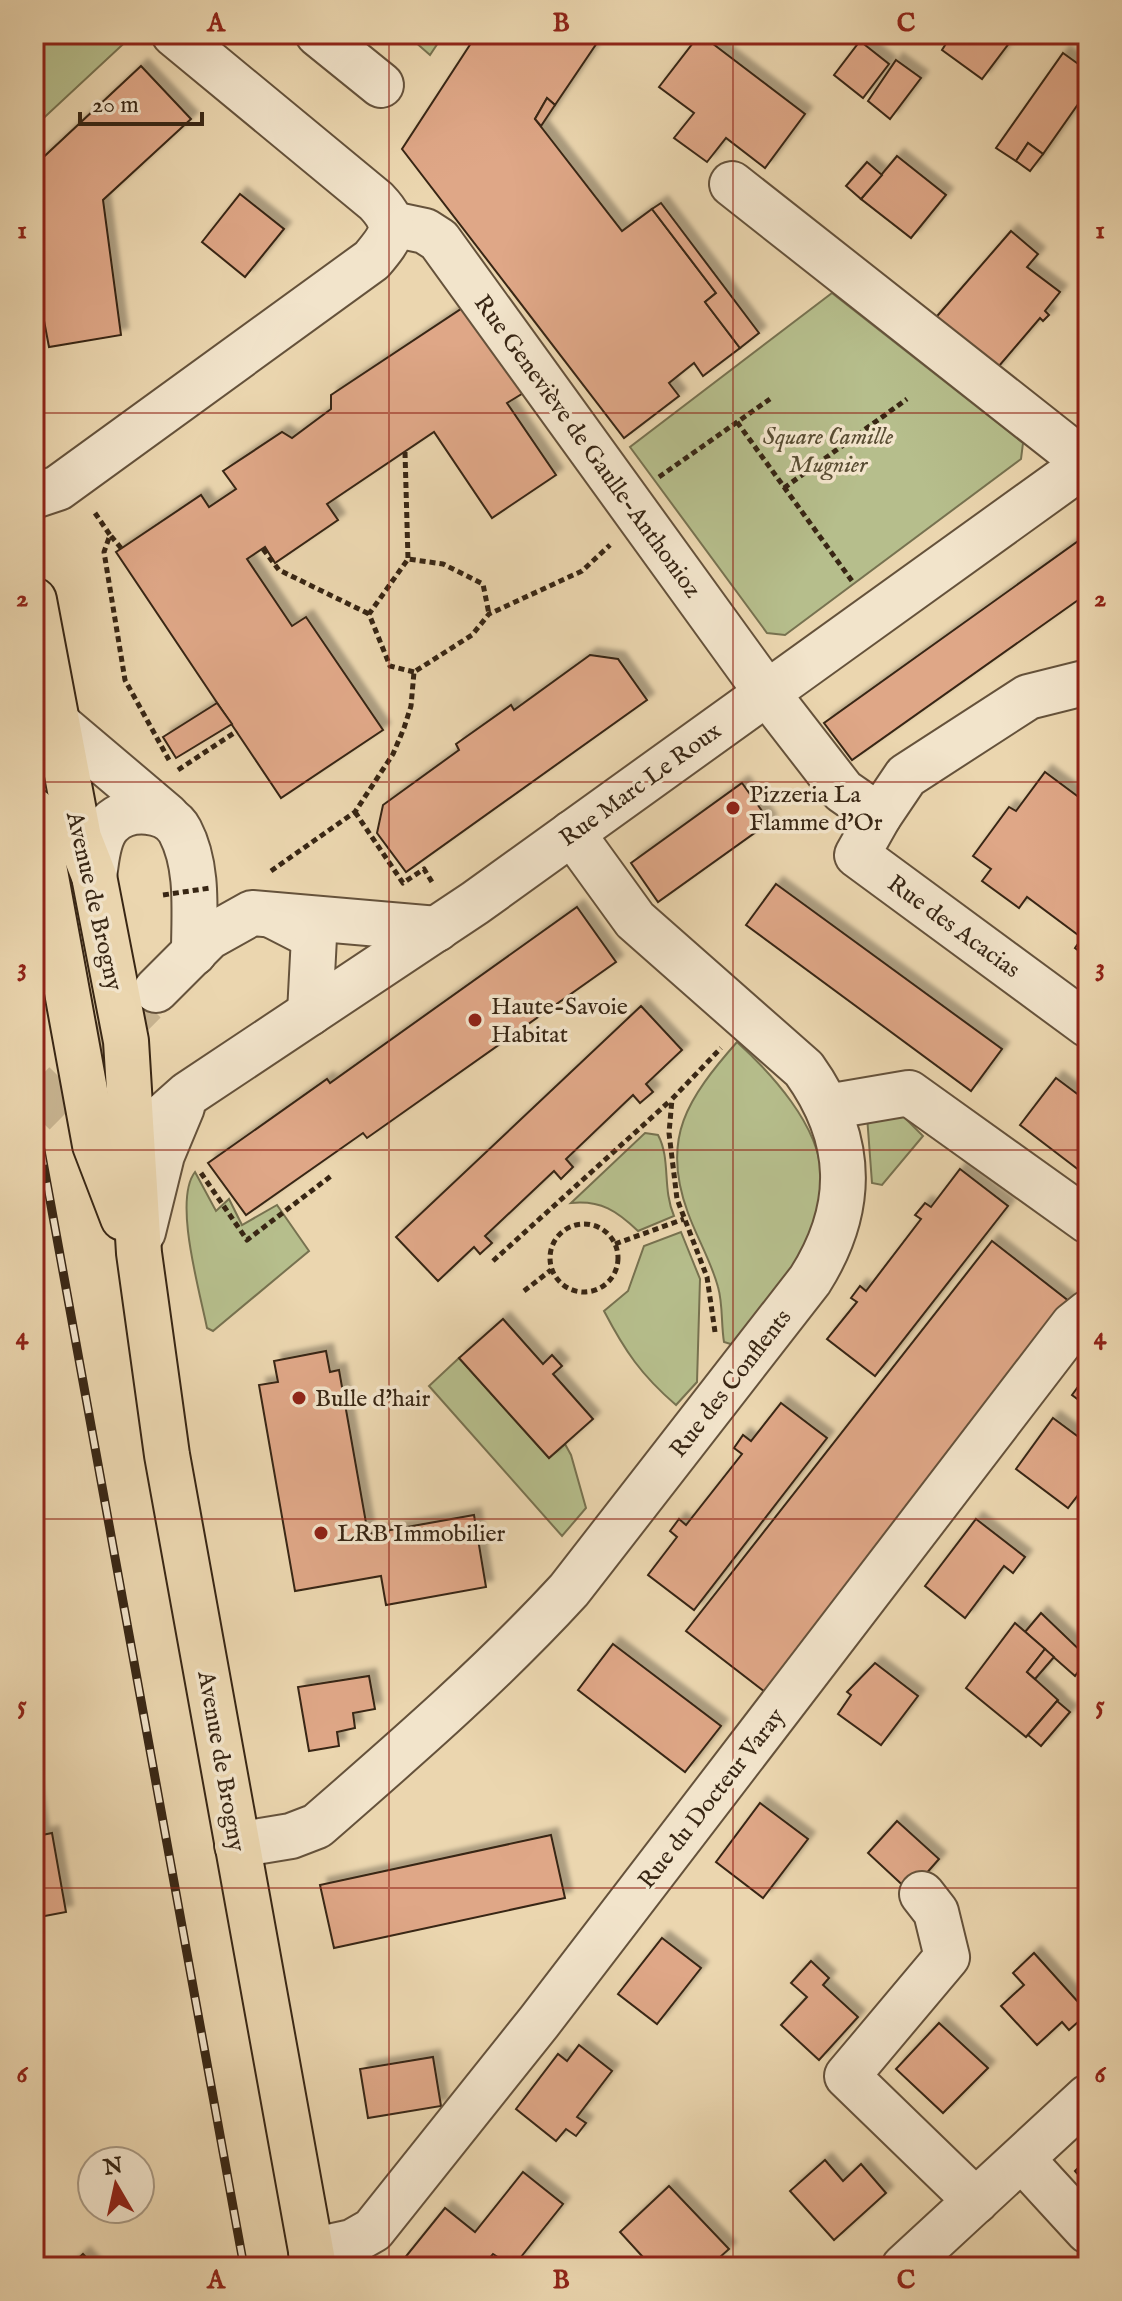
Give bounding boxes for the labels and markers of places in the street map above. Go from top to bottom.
place label: Pizzeria La Flamme d'Or [749,780,883,839]
marker: Pizzeria La Flamme d'Or [724,799,742,817]
place label: Haute-Savoie Habitat [491,992,628,1051]
marker: Haute-Savoie Habitat [466,1011,484,1029]
place label: Bulle d'hair [315,1384,431,1415]
marker: Bulle d'hair [290,1389,308,1407]
place label: LRB Immobilier [337,1519,506,1550]
marker: LRB Immobilier [312,1524,330,1542]

